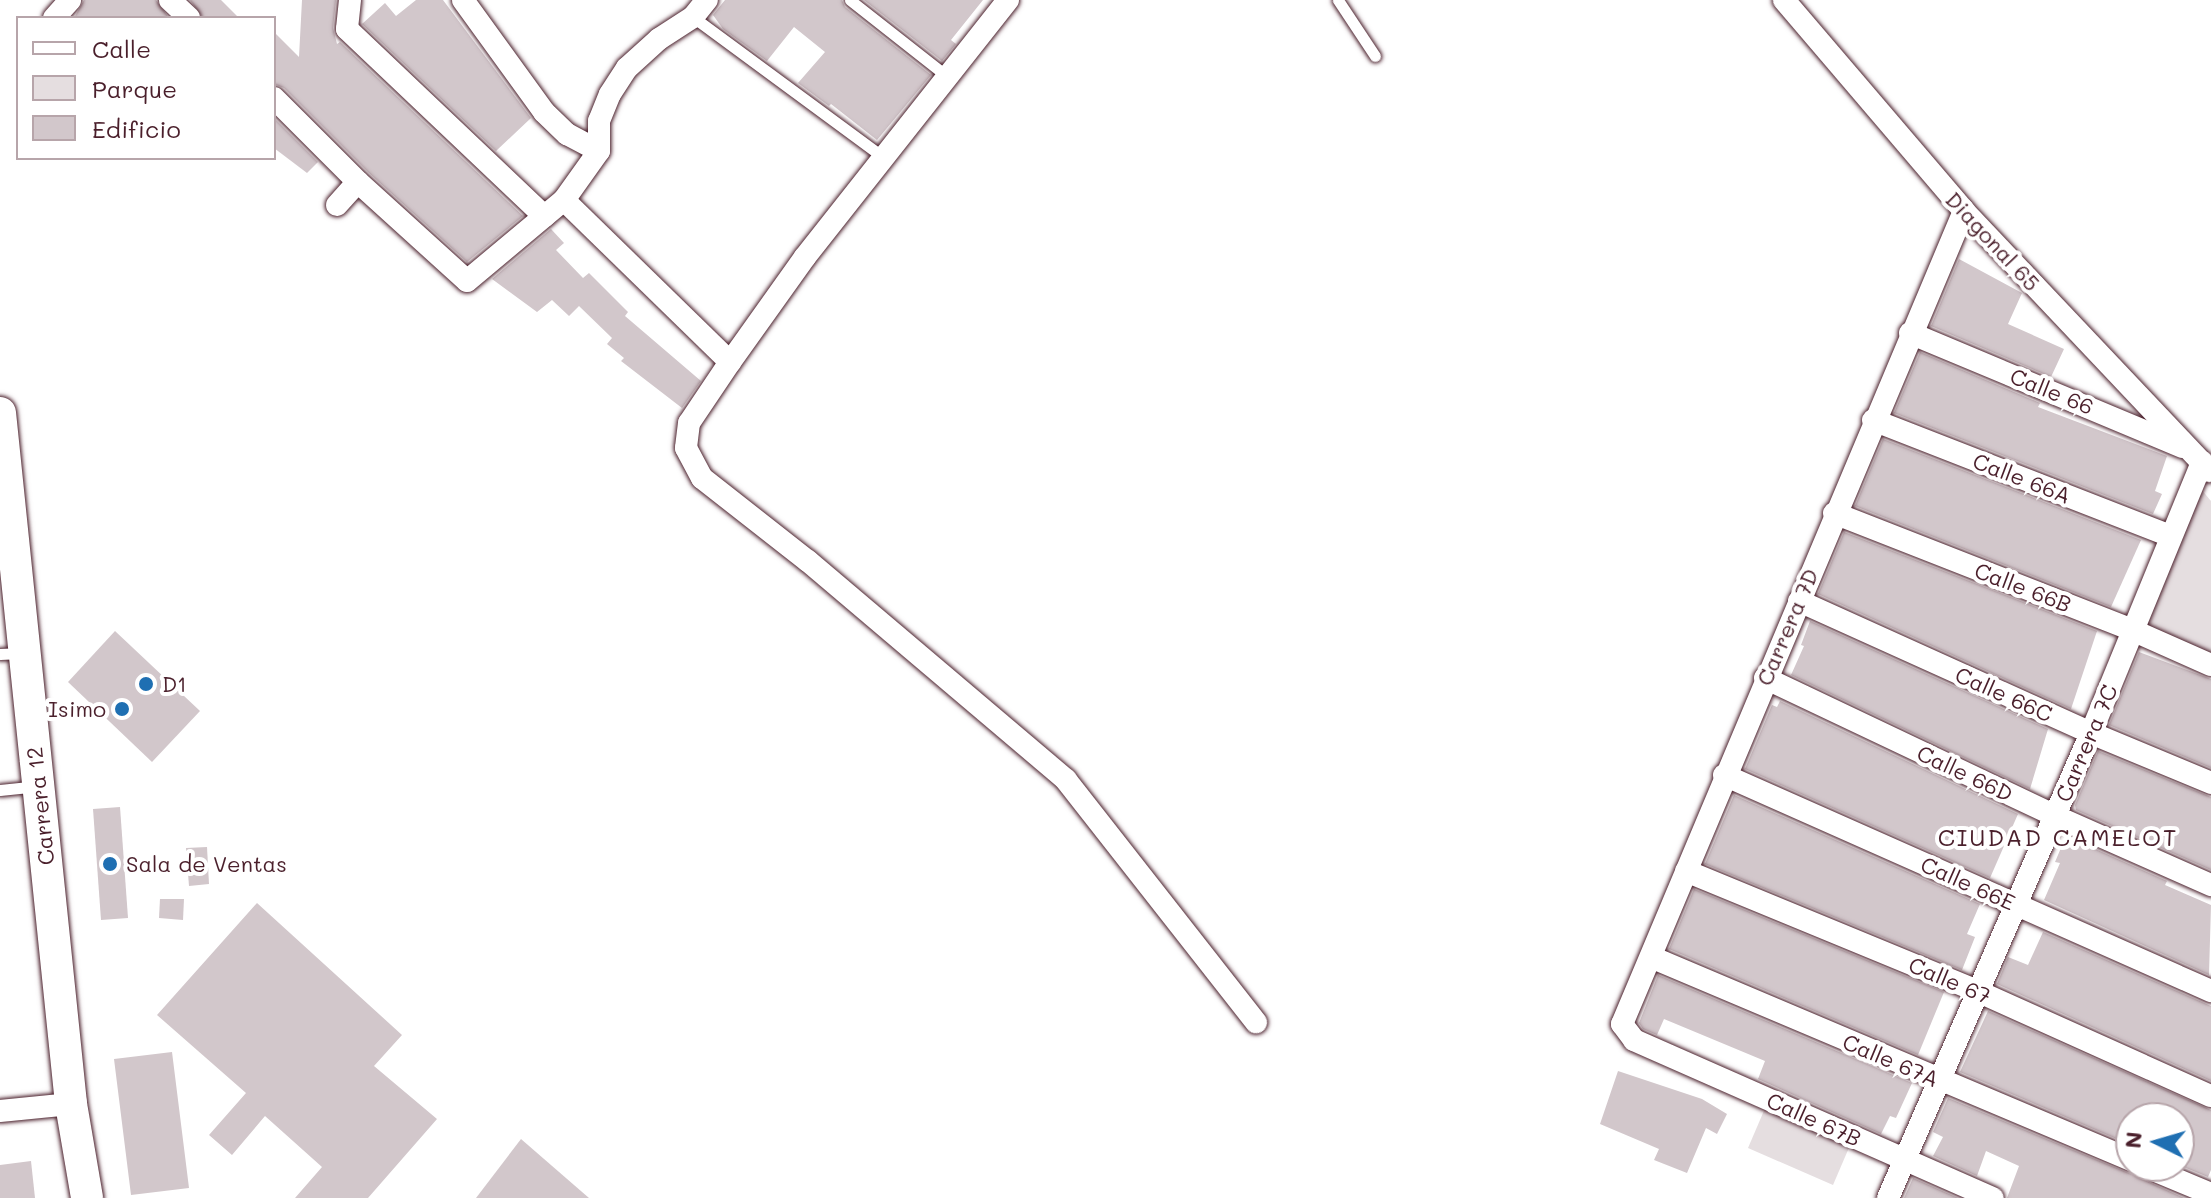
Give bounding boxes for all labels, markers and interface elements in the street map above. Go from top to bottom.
legend [16,16,276,160]
text: Calle [92,33,151,64]
text: Parque [92,73,177,104]
text: Edificio [92,113,181,144]
street label: Diagonal 65 [1940,186,2046,296]
street label: Calle 66 [2006,362,2098,420]
street label: Calle 66A [1969,447,2075,509]
street label: Calle 66B [1971,557,2075,617]
street label: Carrera 7D [1751,565,1823,689]
street label: Calle 66C [1951,661,2057,727]
place label: D1 [162,671,187,697]
marker: D1 [137,675,155,693]
street label: Carrera 7C [2049,680,2123,806]
place label: Isimo [48,696,106,722]
marker: Isimo [113,700,131,718]
street label: Calle 66D [1913,739,2017,807]
street label: Carrera 12 [21,745,59,867]
district label: CIUDAD CAMELOT [1938,823,2178,851]
place label: Sala de Ventas [126,851,287,877]
street label: Calle 66E [1917,851,2019,915]
marker: Sala de Ventas [101,855,119,873]
street label: Calle 67 [1905,951,1995,1009]
street label: Calle 67A [1839,1028,1943,1092]
street label: Calle 67B [1763,1087,1865,1151]
north arrow [2115,1102,2195,1182]
text: N [2117,1130,2148,1150]

